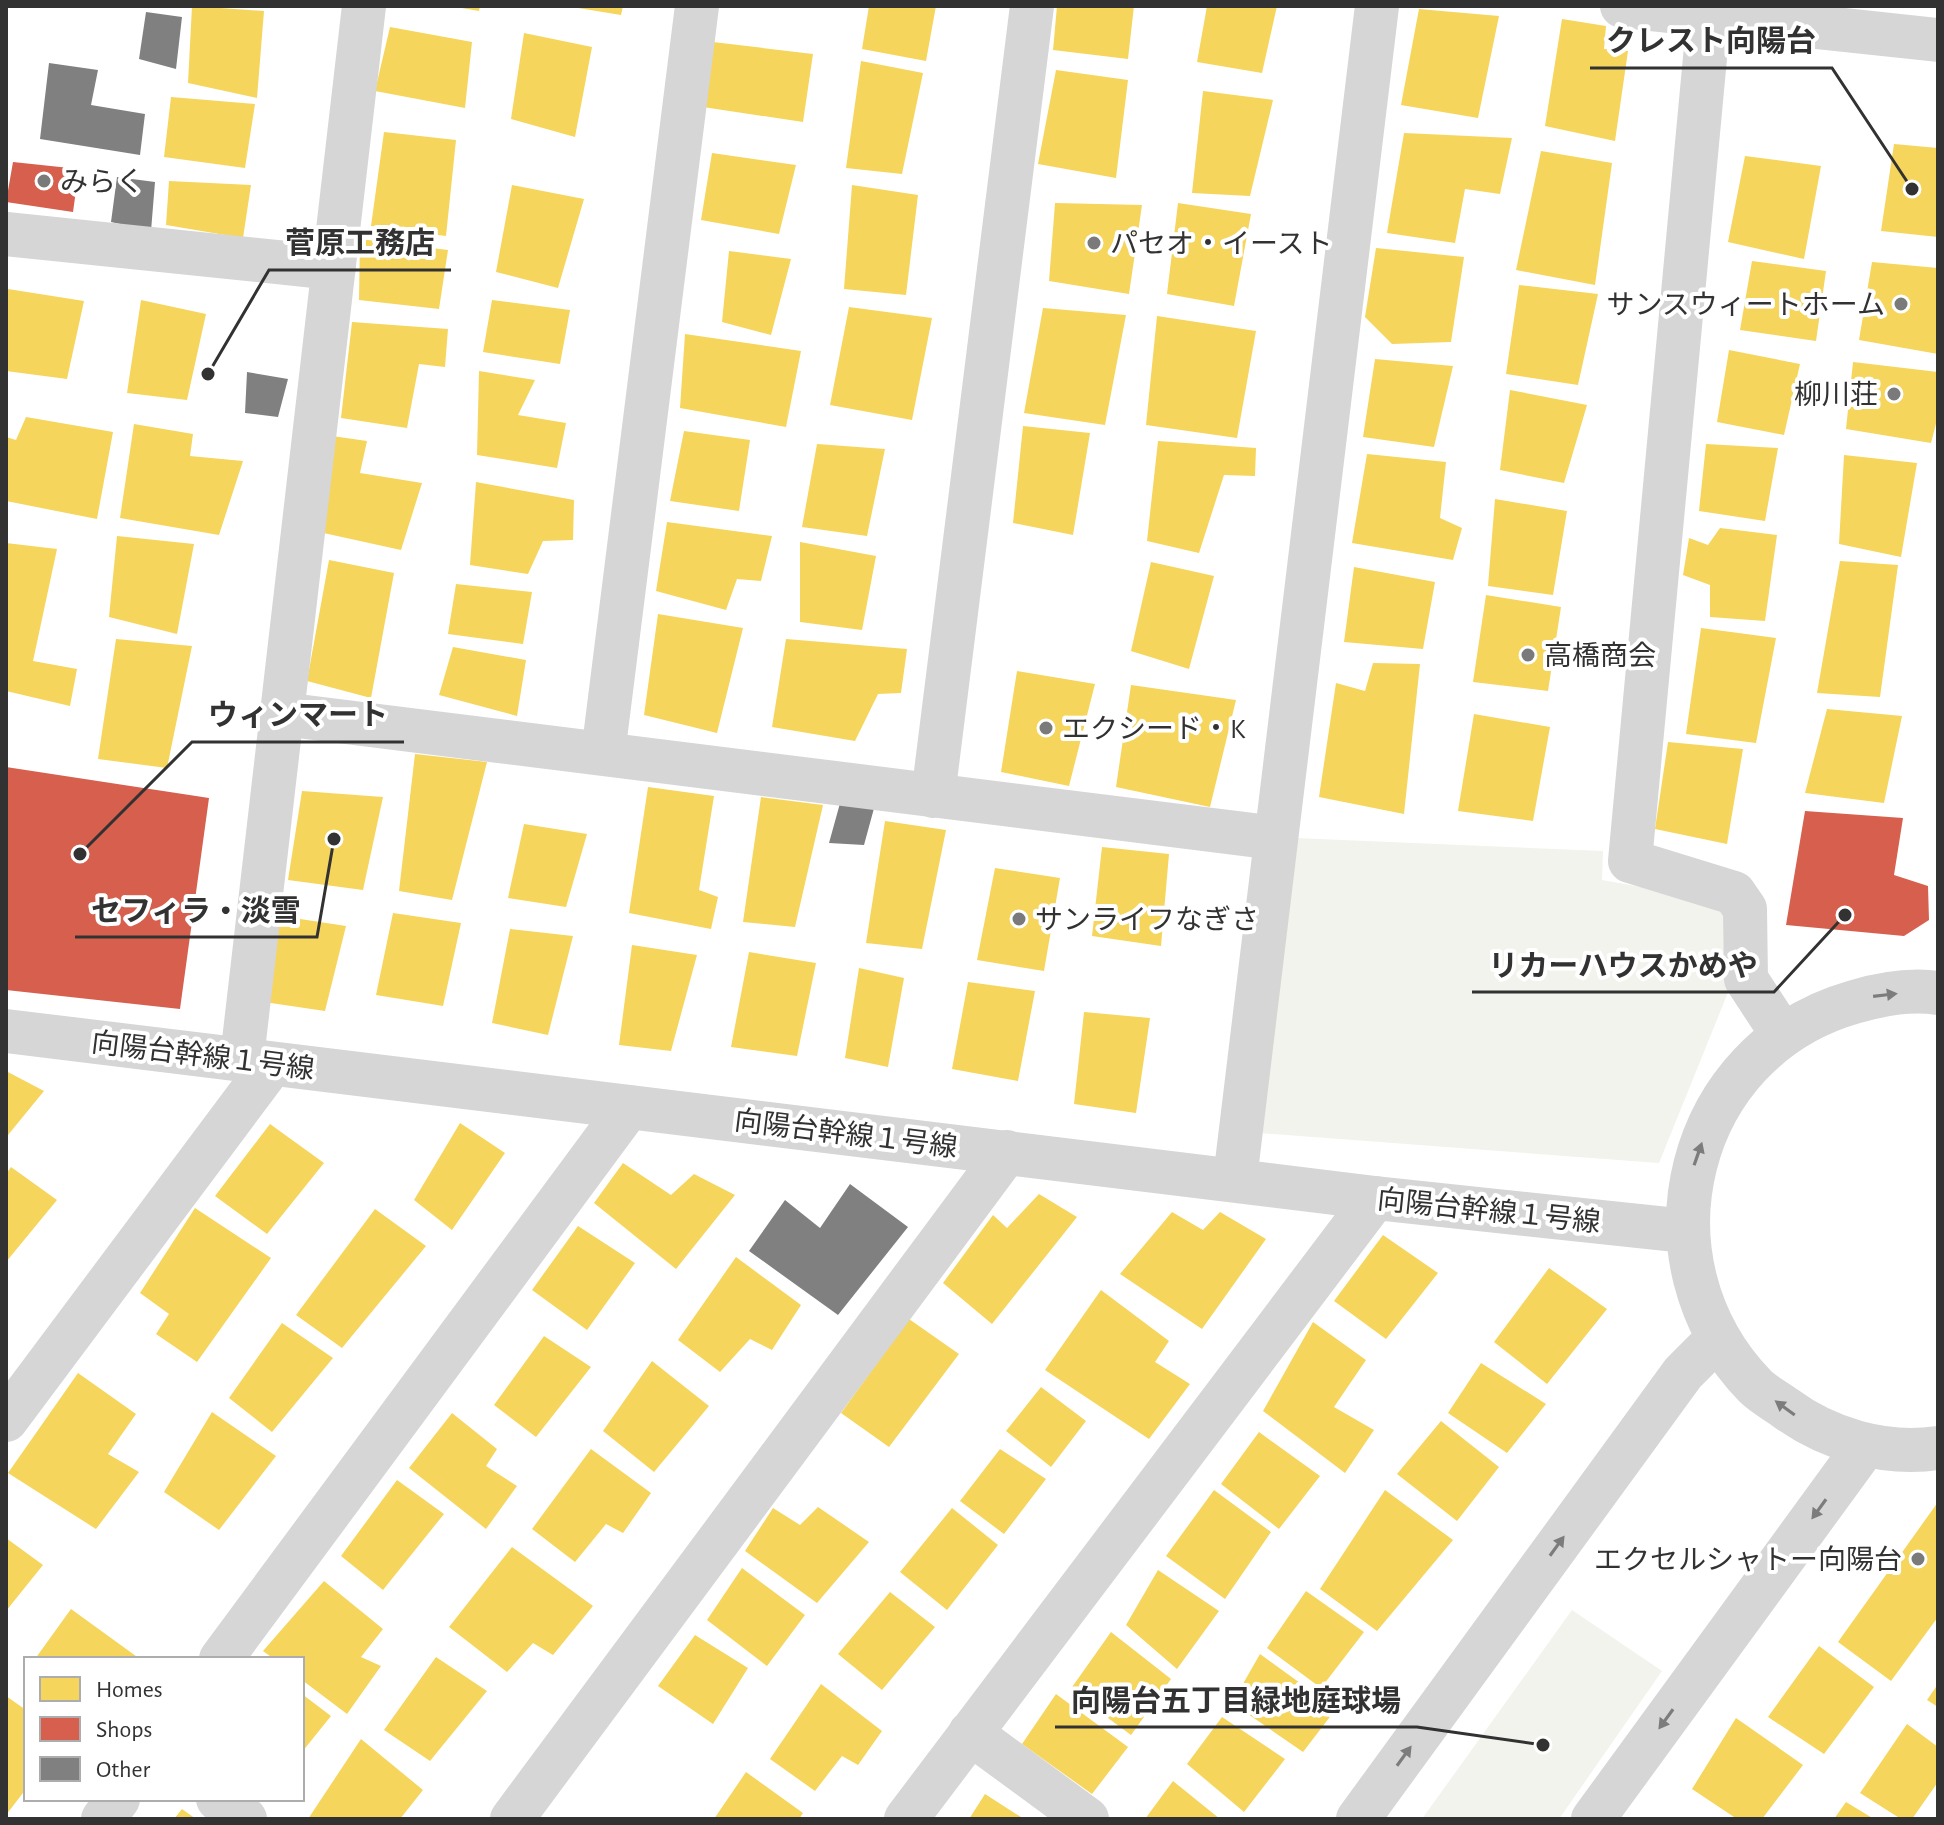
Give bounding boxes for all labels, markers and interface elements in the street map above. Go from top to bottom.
callout: クレスト向陽台 [1590,14,1832,68]
text: クレスト向陽台 [1606,25,1816,57]
place label: みらく [60,168,144,197]
marker: みらく [35,172,53,190]
callout: 菅原工務店 [269,216,451,270]
text: 菅原工務店 [285,227,435,259]
place label: パセオ・イースト [1110,230,1333,259]
marker: パセオ・イースト [1085,234,1103,252]
place label: サンスウィートホーム [1606,291,1885,320]
marker: サンスウィートホーム [1892,295,1910,313]
place label: 柳川荘 [1794,380,1878,410]
marker: 柳川荘 [1885,385,1903,403]
place label: 高橋商会 [1544,641,1656,671]
marker: 高橋商会 [1519,646,1537,664]
callout: ウィンマート [192,688,404,742]
text: ウィンマート [208,700,388,731]
place label: エクシード・K [1062,715,1246,744]
marker: エクシード・K [1037,719,1055,737]
callout: セフィラ・淡雪 [75,883,317,937]
text: セフィラ・淡雪 [91,895,301,927]
place label: サンライフなぎさ [1035,905,1259,935]
marker: サンライフなぎさ [1010,910,1028,928]
callout: リカーハウスかめや [1472,938,1774,992]
text: リカーハウスかめや [1488,951,1758,982]
one-way arrow [1873,988,1898,1001]
street label: 向陽台幹線１号線 [90,1027,316,1085]
street label: 向陽台幹線１号線 [733,1105,959,1163]
one-way arrow [1693,1142,1705,1166]
street label: 向陽台幹線１号線 [1376,1184,1602,1238]
one-way arrow [1775,1401,1796,1417]
one-way arrow [1812,1498,1827,1519]
one-way arrow [1549,1535,1564,1556]
place label: エクセルシャトー向陽台 [1594,1545,1902,1575]
marker: エクセルシャトー向陽台 [1909,1550,1927,1568]
legend [24,1657,304,1801]
callout: 向陽台五丁目緑地庭球場 [1055,1673,1417,1727]
text: Homes [96,1678,163,1702]
text: 向陽台五丁目緑地庭球場 [1071,1685,1401,1717]
one-way arrow [1658,1708,1674,1730]
text: Shops [96,1718,152,1742]
one-way arrow [1396,1745,1412,1767]
text: Other [96,1758,150,1782]

